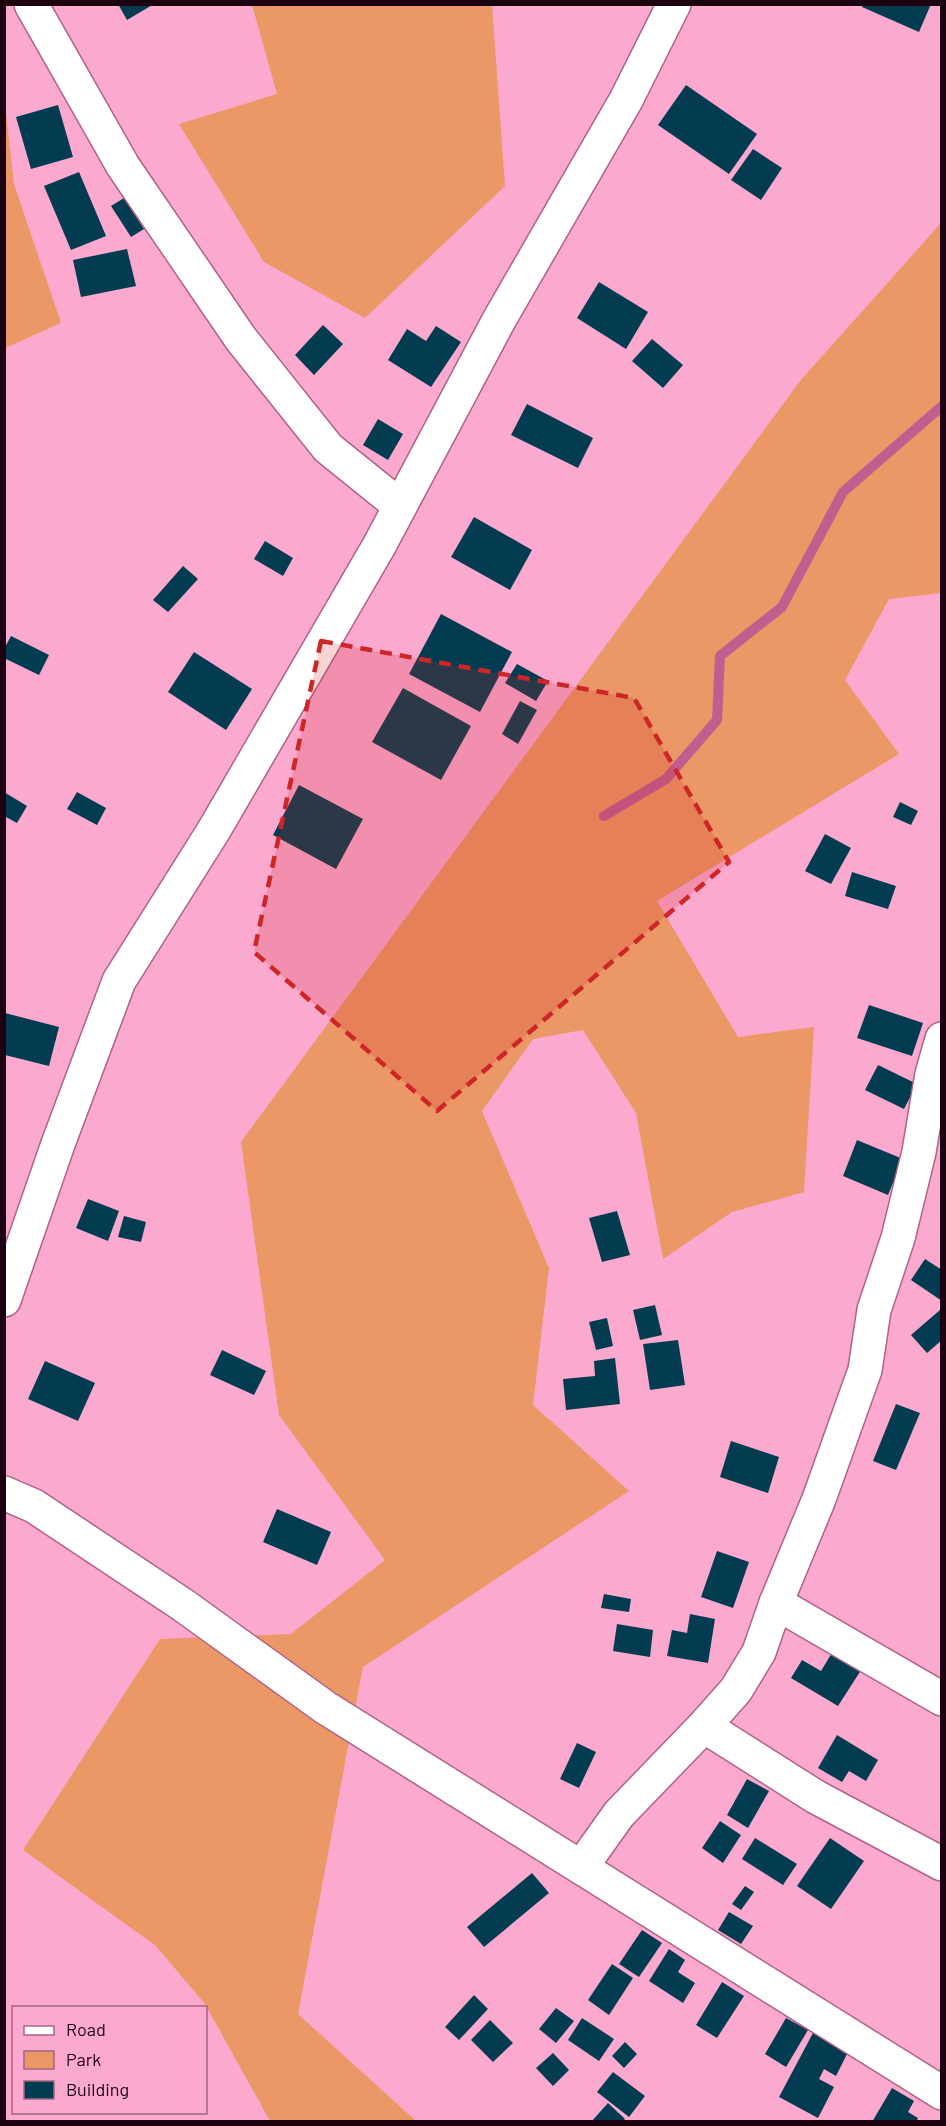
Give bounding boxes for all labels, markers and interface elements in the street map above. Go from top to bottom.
legend [12,2006,207,2114]
text: Road [66,2018,106,2040]
text: Park [66,2048,101,2070]
text: Building [66,2078,129,2100]

